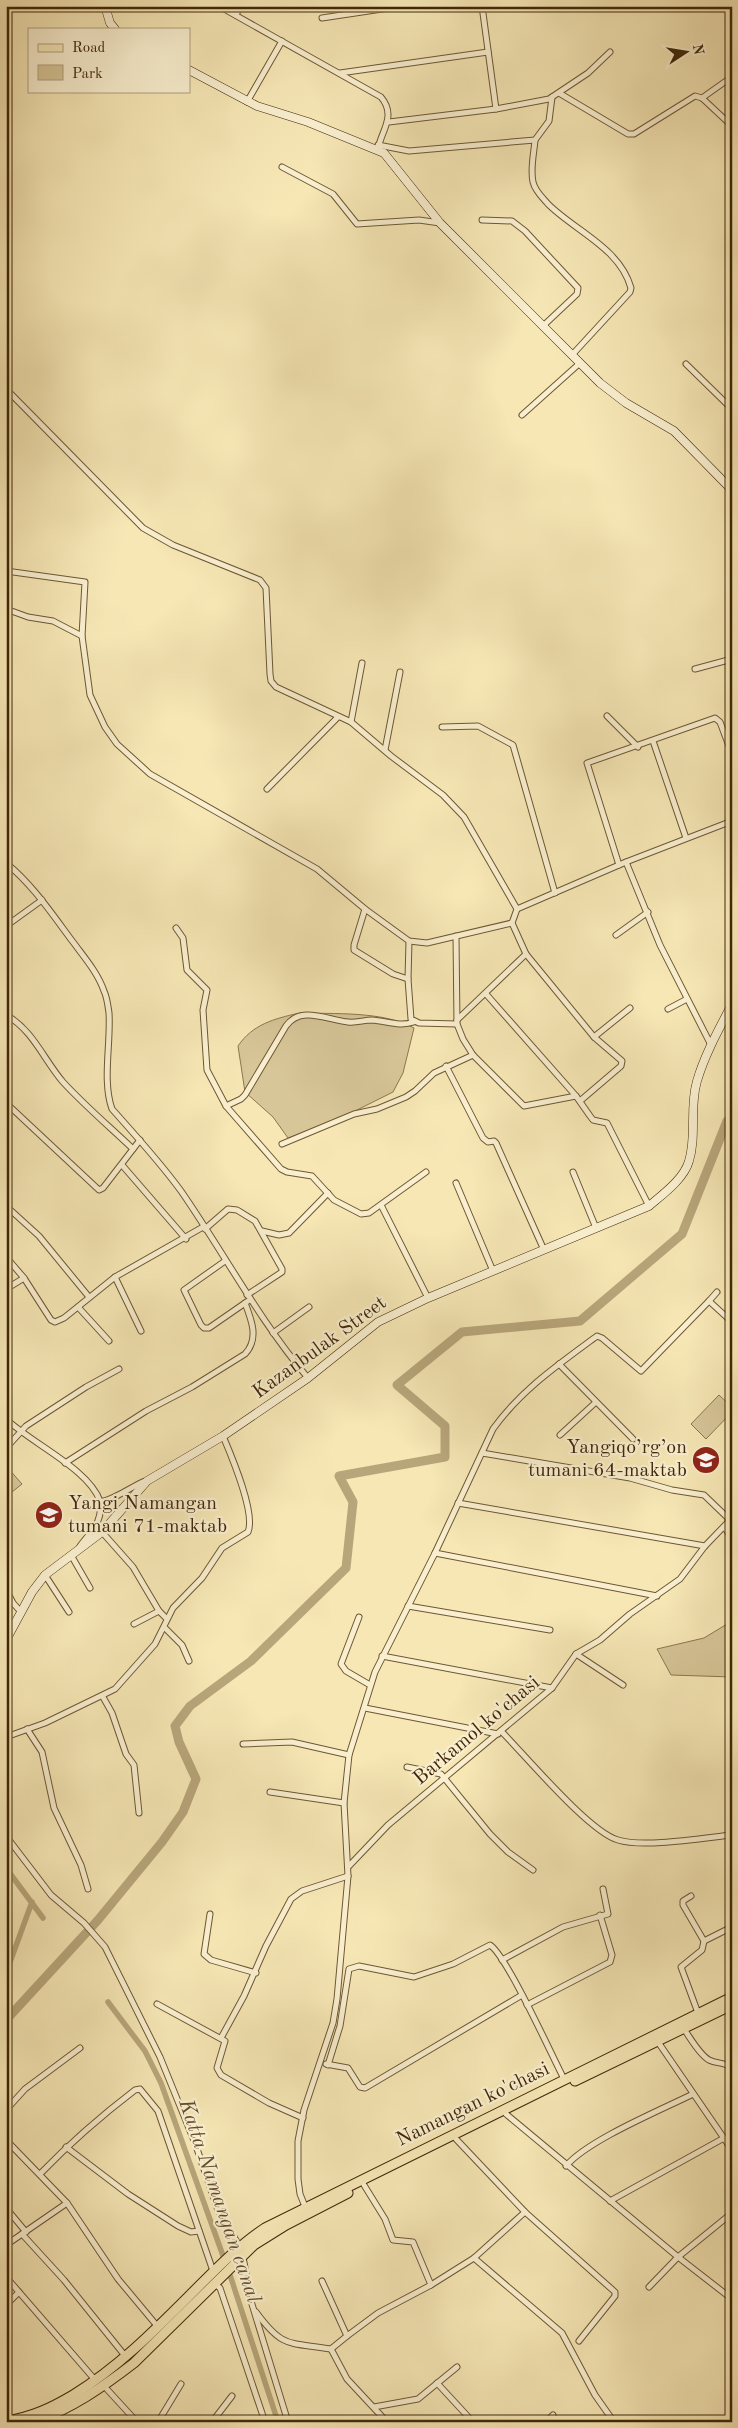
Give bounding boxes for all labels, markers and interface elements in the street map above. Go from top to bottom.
legend [28,28,190,92]
north arrow [660,28,710,78]
text: Road [72,41,106,56]
text: N [690,43,706,56]
text: Park [72,67,103,82]
street label: Kazanbulak Street [250,1293,390,1403]
place label: Yangiqo’rg’on tumani 64-maktab [528,1438,687,1481]
school or university icon: Yangiqo’rg’on tumani 64-maktab [691,1445,721,1475]
place label: Yangi Namangan tumani 71-maktab [68,1494,227,1537]
school or university icon: Yangi Namangan tumani 71-maktab [34,1500,64,1530]
street label: Barkamol ko'chasi [410,1673,544,1789]
street label: Namangan ko'chasi [393,2059,553,2151]
water label: Katta Namangan canal [174,2095,264,2306]

